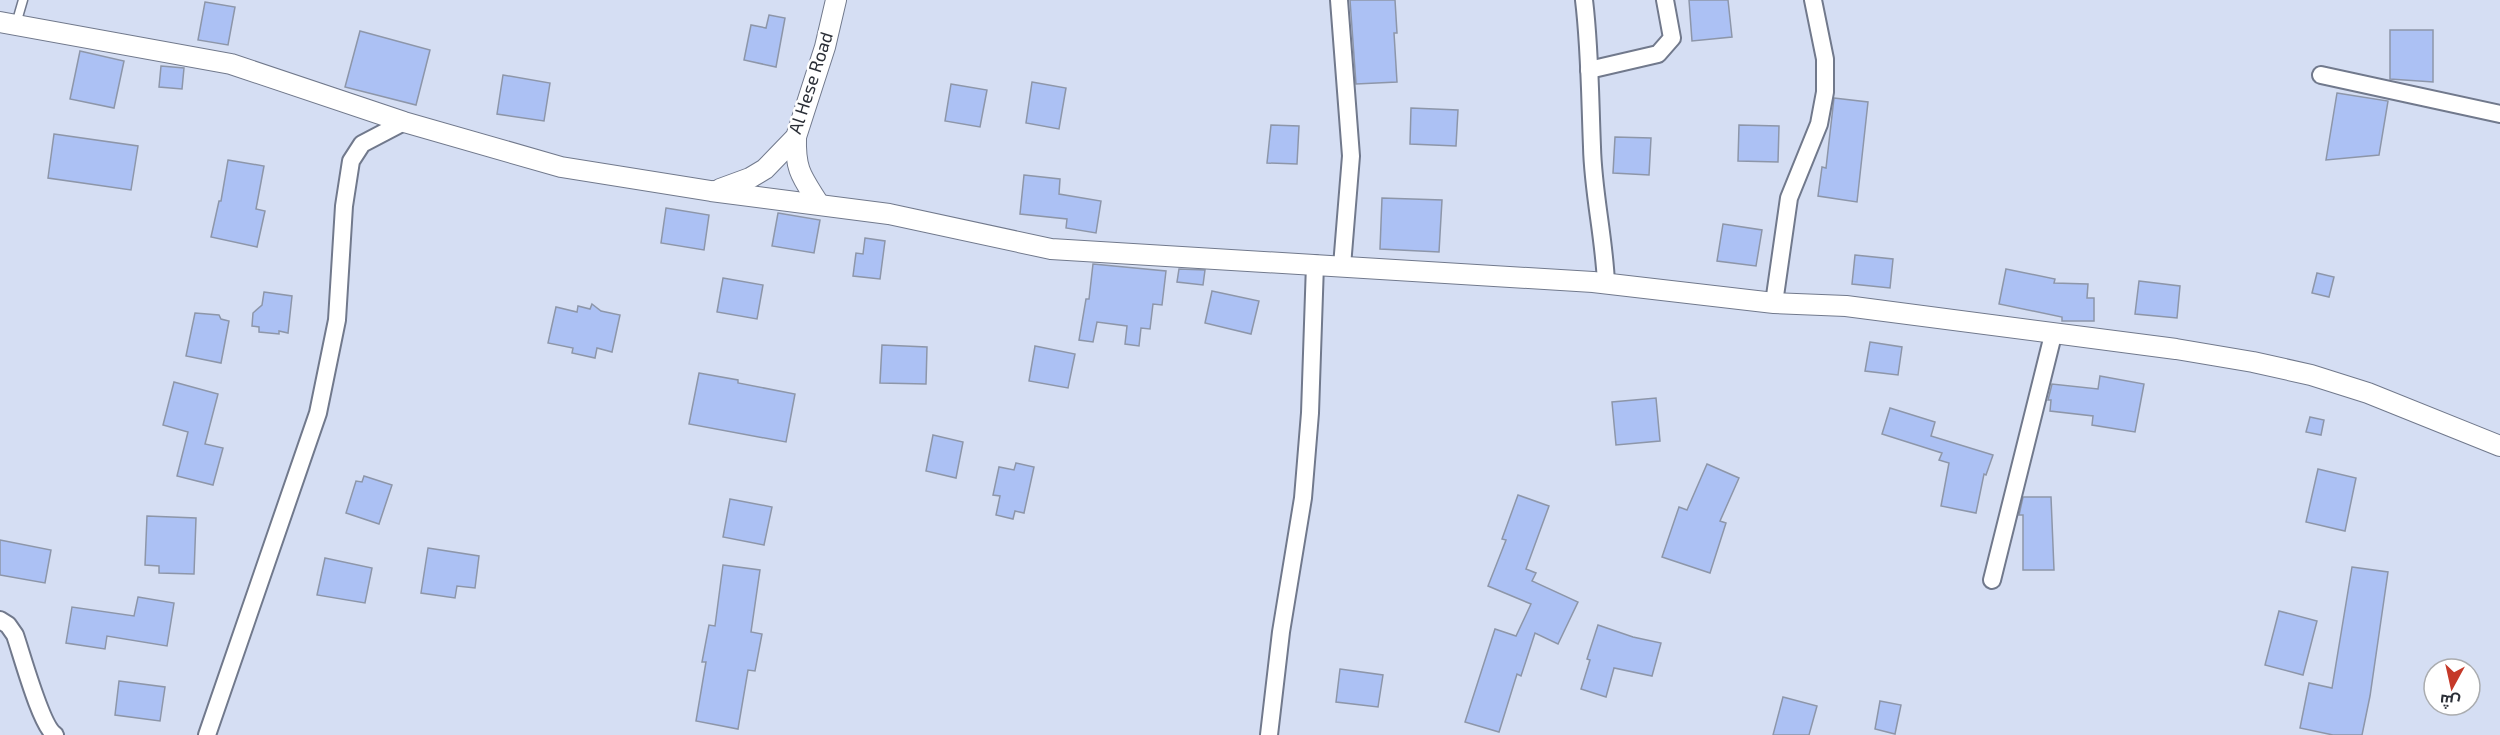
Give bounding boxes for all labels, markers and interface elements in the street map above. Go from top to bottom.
street label: Al Hese Road [783,29,837,137]
north arrow [2422,657,2482,717]
text: ش [2438,691,2461,713]

